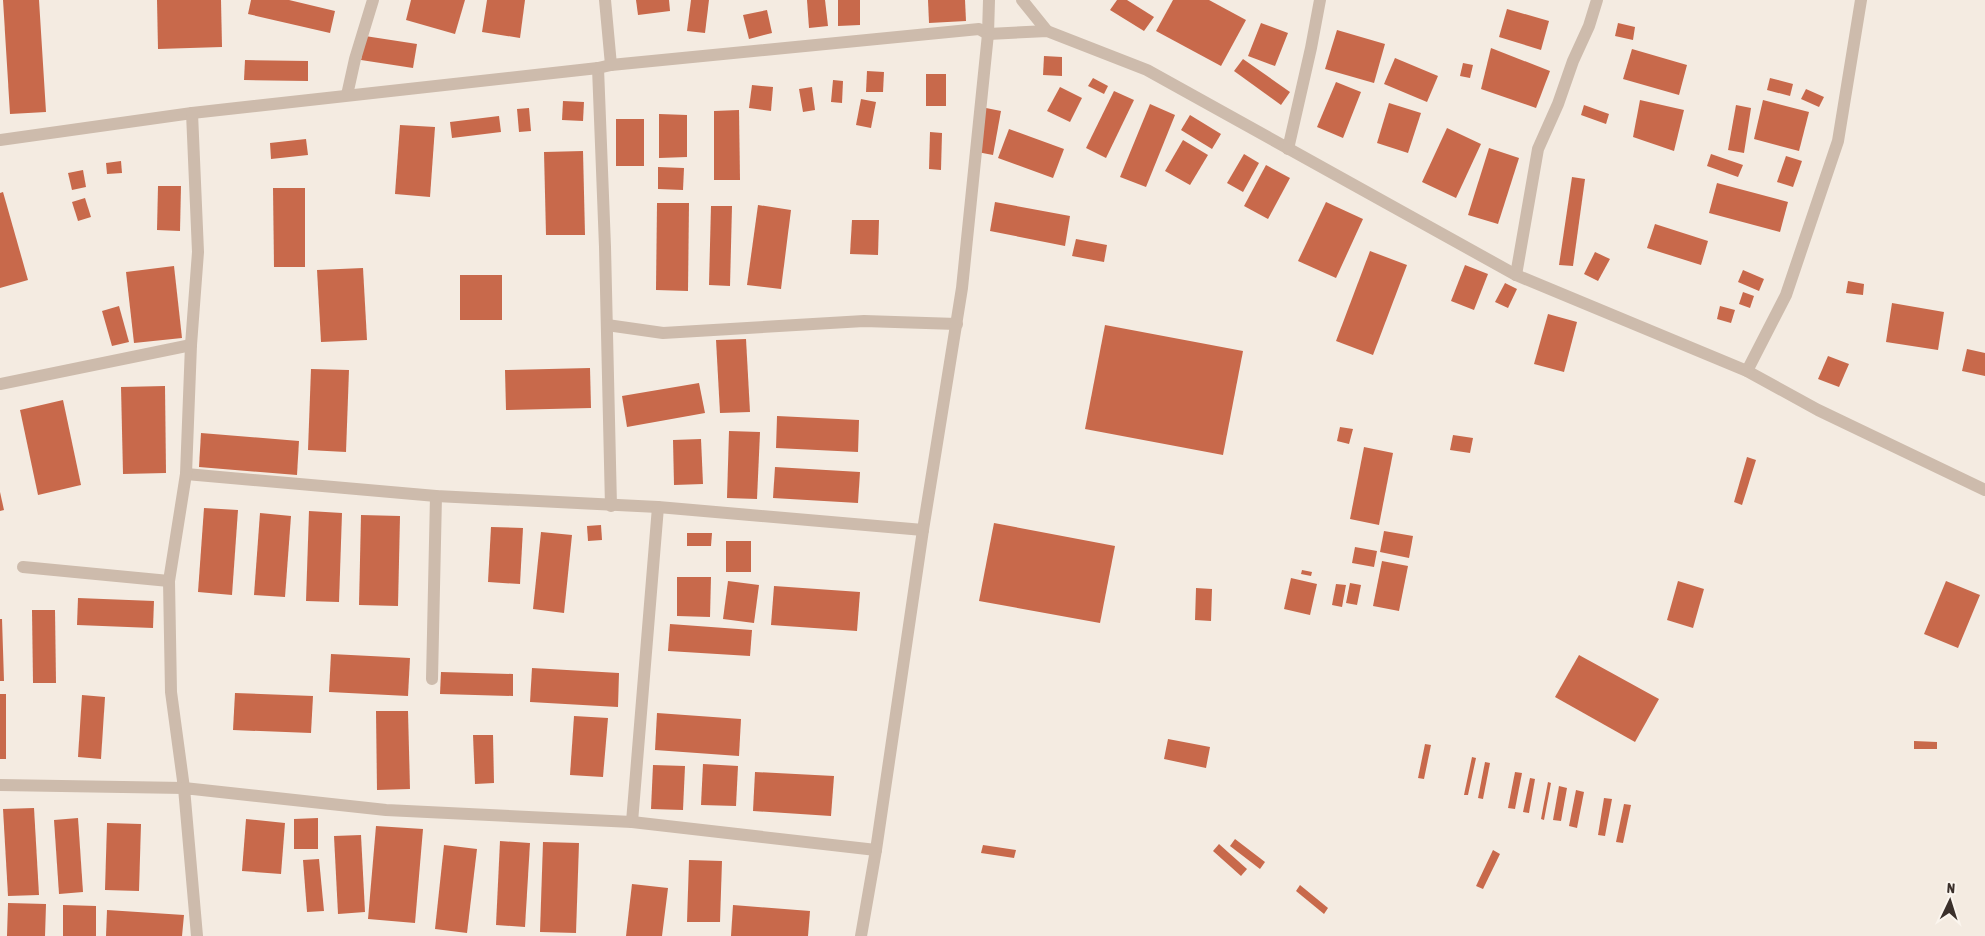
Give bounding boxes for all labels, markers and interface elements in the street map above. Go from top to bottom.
north arrow [1925,876,1975,926]
text: N [1946,880,1956,896]

